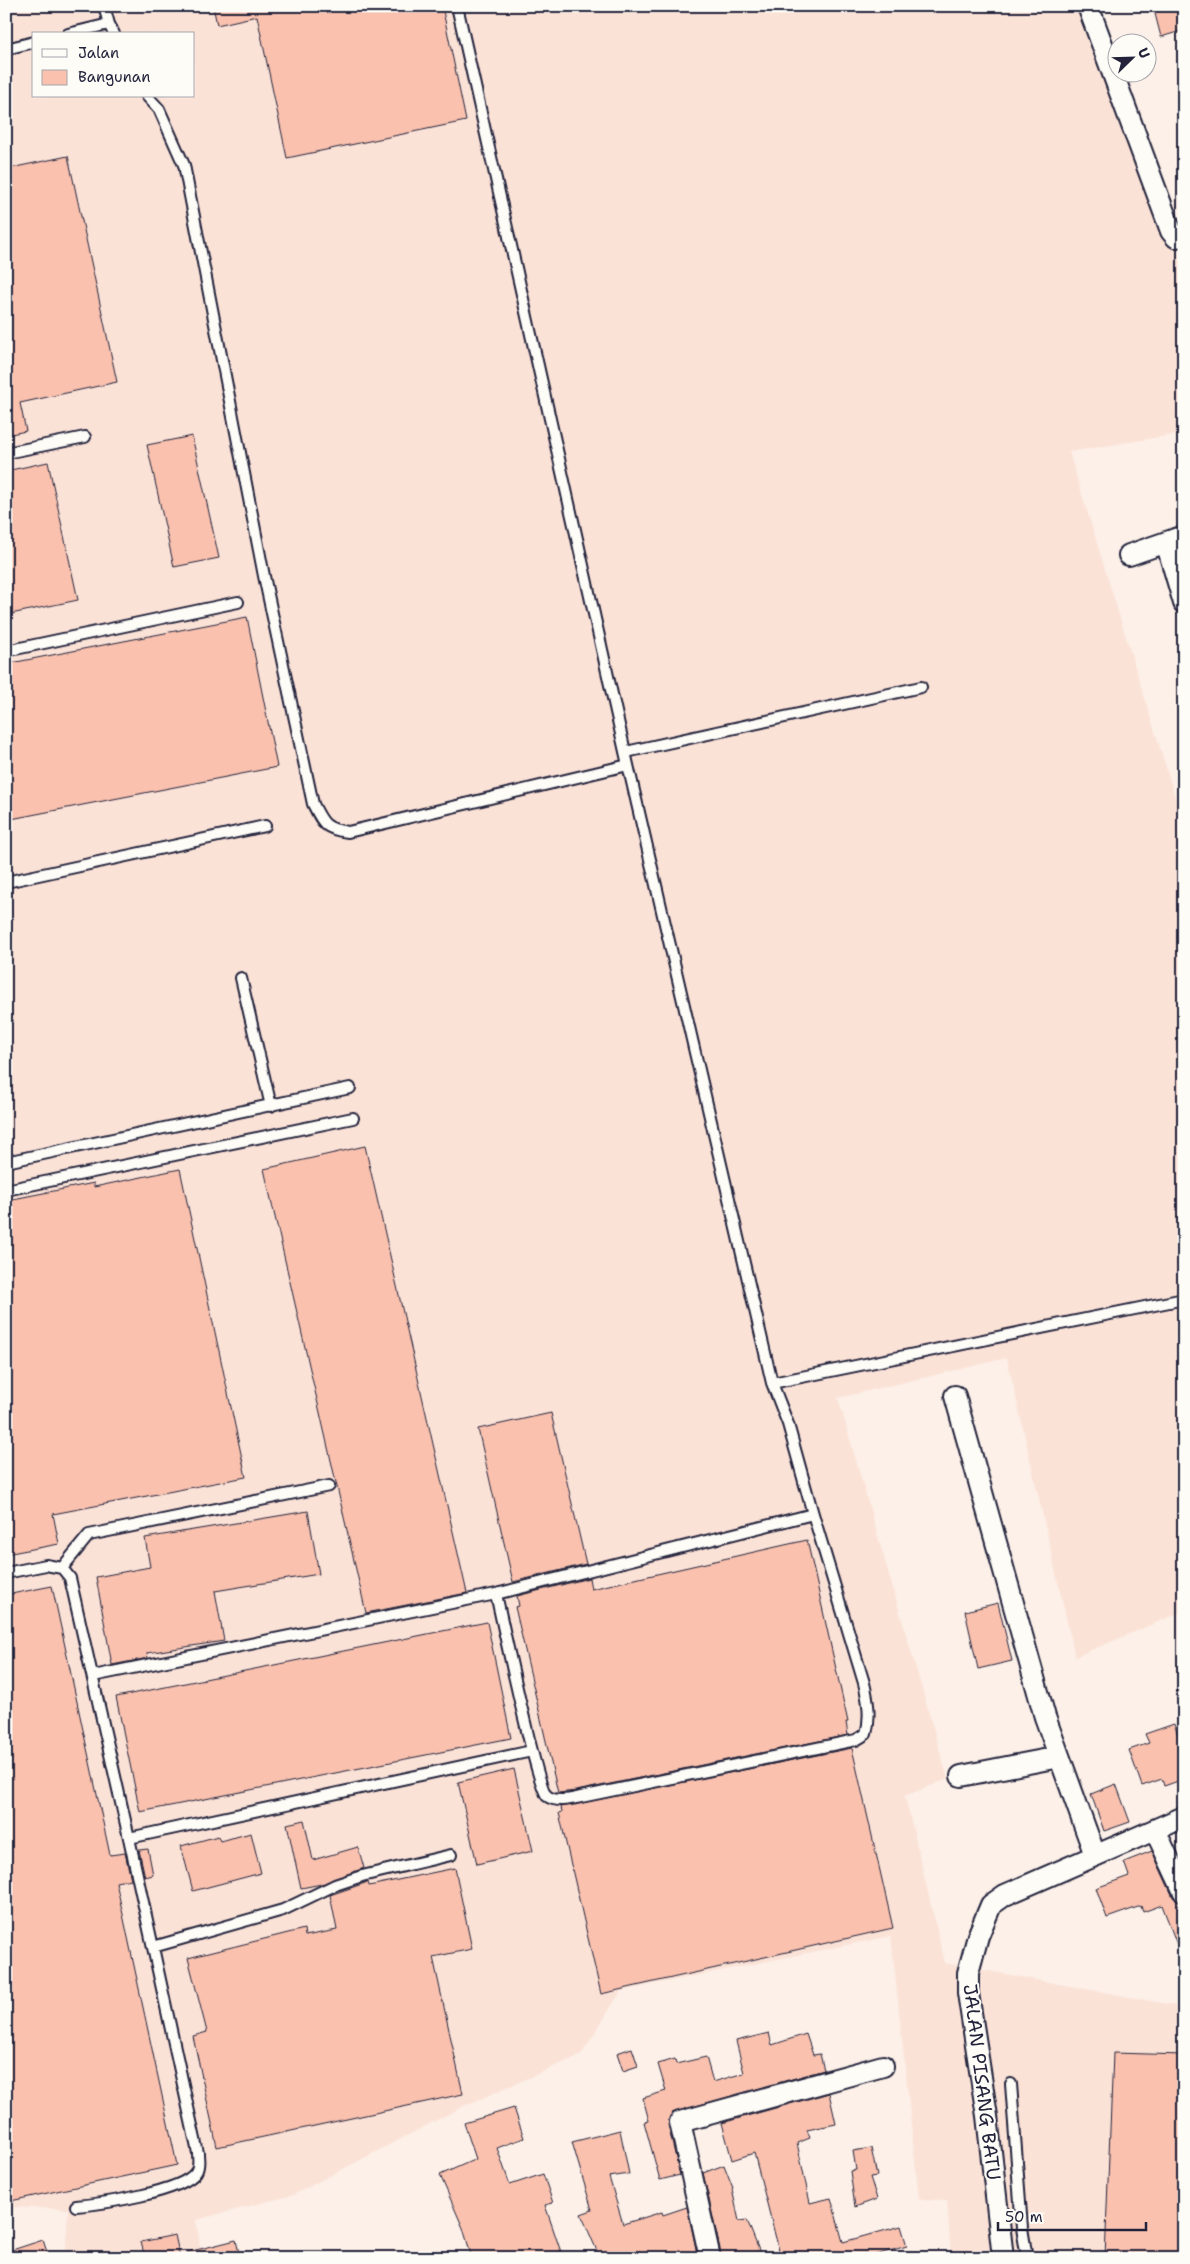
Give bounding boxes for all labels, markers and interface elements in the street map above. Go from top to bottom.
legend [32,32,195,98]
north arrow [1108,32,1158,82]
text: Jalan [78,43,119,63]
text: U [1134,45,1154,61]
text: Bangunan [78,67,150,87]
street label: JALAN PISANG BATU [958,1982,1006,2182]
scale bar [998,2199,1145,2231]
text: 50 m [1005,2207,1043,2227]

